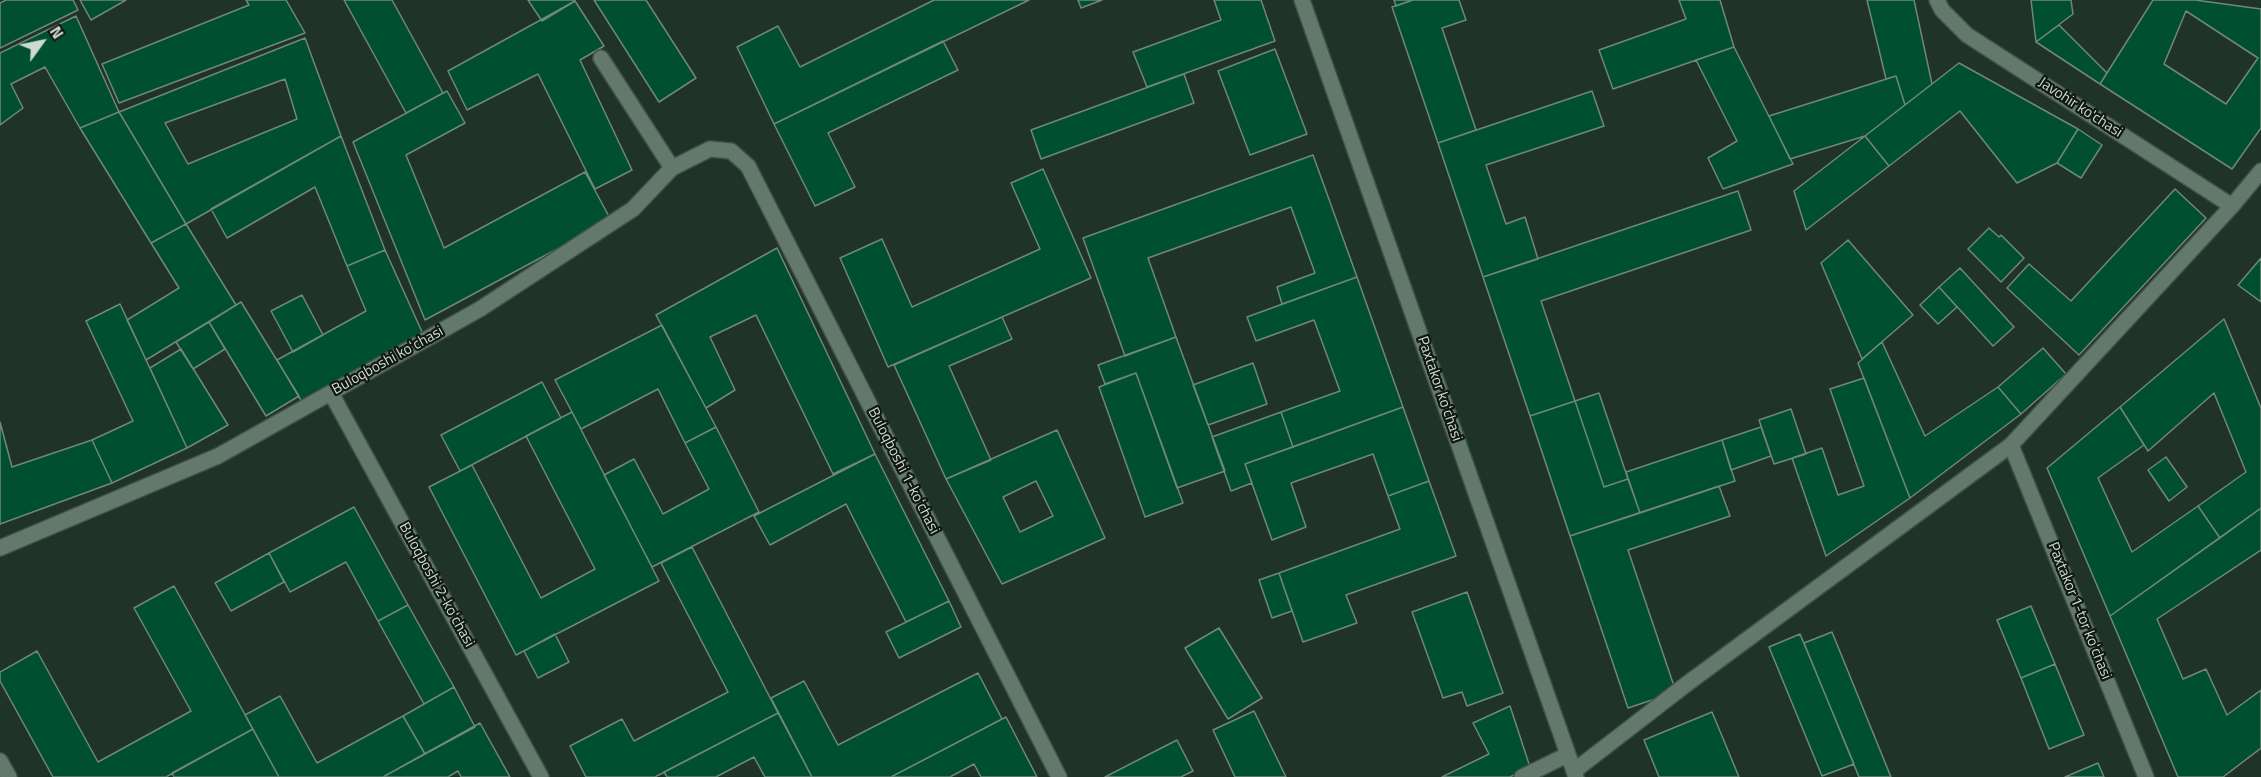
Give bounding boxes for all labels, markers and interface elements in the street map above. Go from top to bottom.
north arrow [12,12,72,72]
text: N [44,21,70,43]
street label: Javohir ko'chasi [2035,74,2125,142]
street label: Buloqboshi koʻchasi [329,323,447,399]
street label: Paxtakor koʻchasi [1413,334,1465,444]
street label: Buloqboshi 1-koʻchasi [863,405,943,537]
street label: Buloqboshi 2-koʻchasi [394,520,478,650]
street label: Paxtakor 1-tor koʻchasi [2043,540,2115,682]

